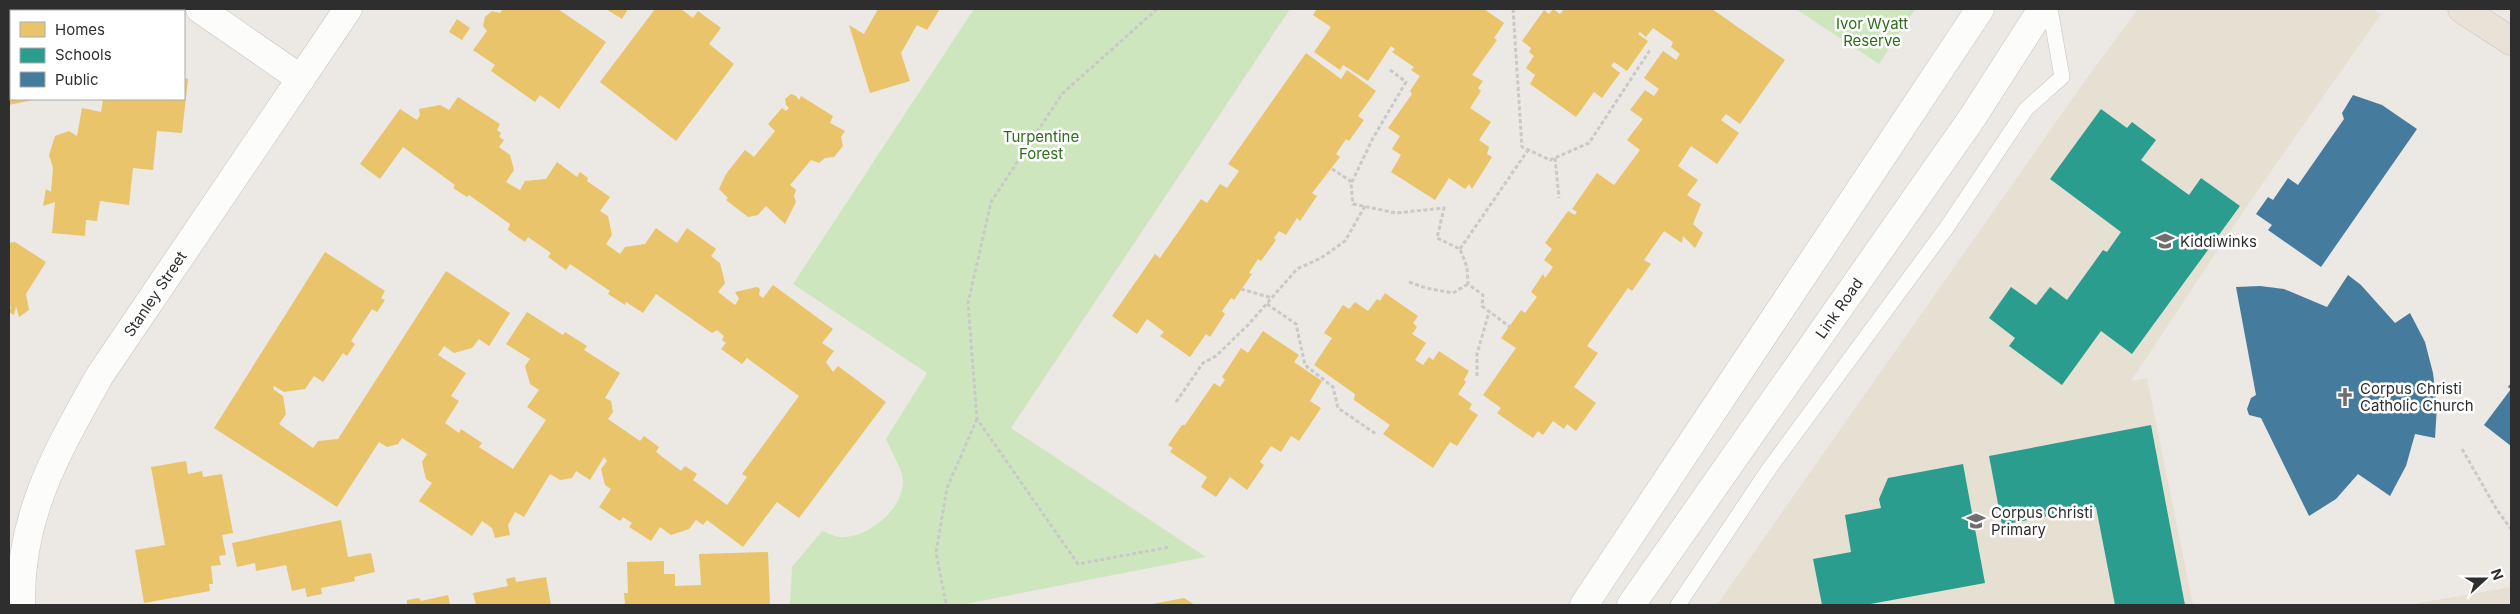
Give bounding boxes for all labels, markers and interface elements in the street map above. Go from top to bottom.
legend [10,10,185,100]
park label: Ivor Wyatt Reserve [1836,14,1908,50]
text: Homes [55,20,105,39]
text: Schools [55,45,112,64]
text: Public [55,70,98,89]
park label: Turpentine Forest [1003,127,1079,163]
school or university icon: Kiddiwinks [2154,230,2176,252]
place label: Kiddiwinks [2180,232,2257,251]
street label: Stanley Street [119,248,191,340]
street label: Link Road [1811,274,1867,342]
place label: Corpus Christi Catholic Church [2360,379,2474,415]
church icon: Corpus Christi Catholic Church [2334,386,2356,408]
place label: Corpus Christi Primary [1991,503,2093,539]
school or university icon: Corpus Christi Primary [1965,510,1987,532]
north arrow [2460,554,2510,604]
text: N [2488,566,2507,582]

